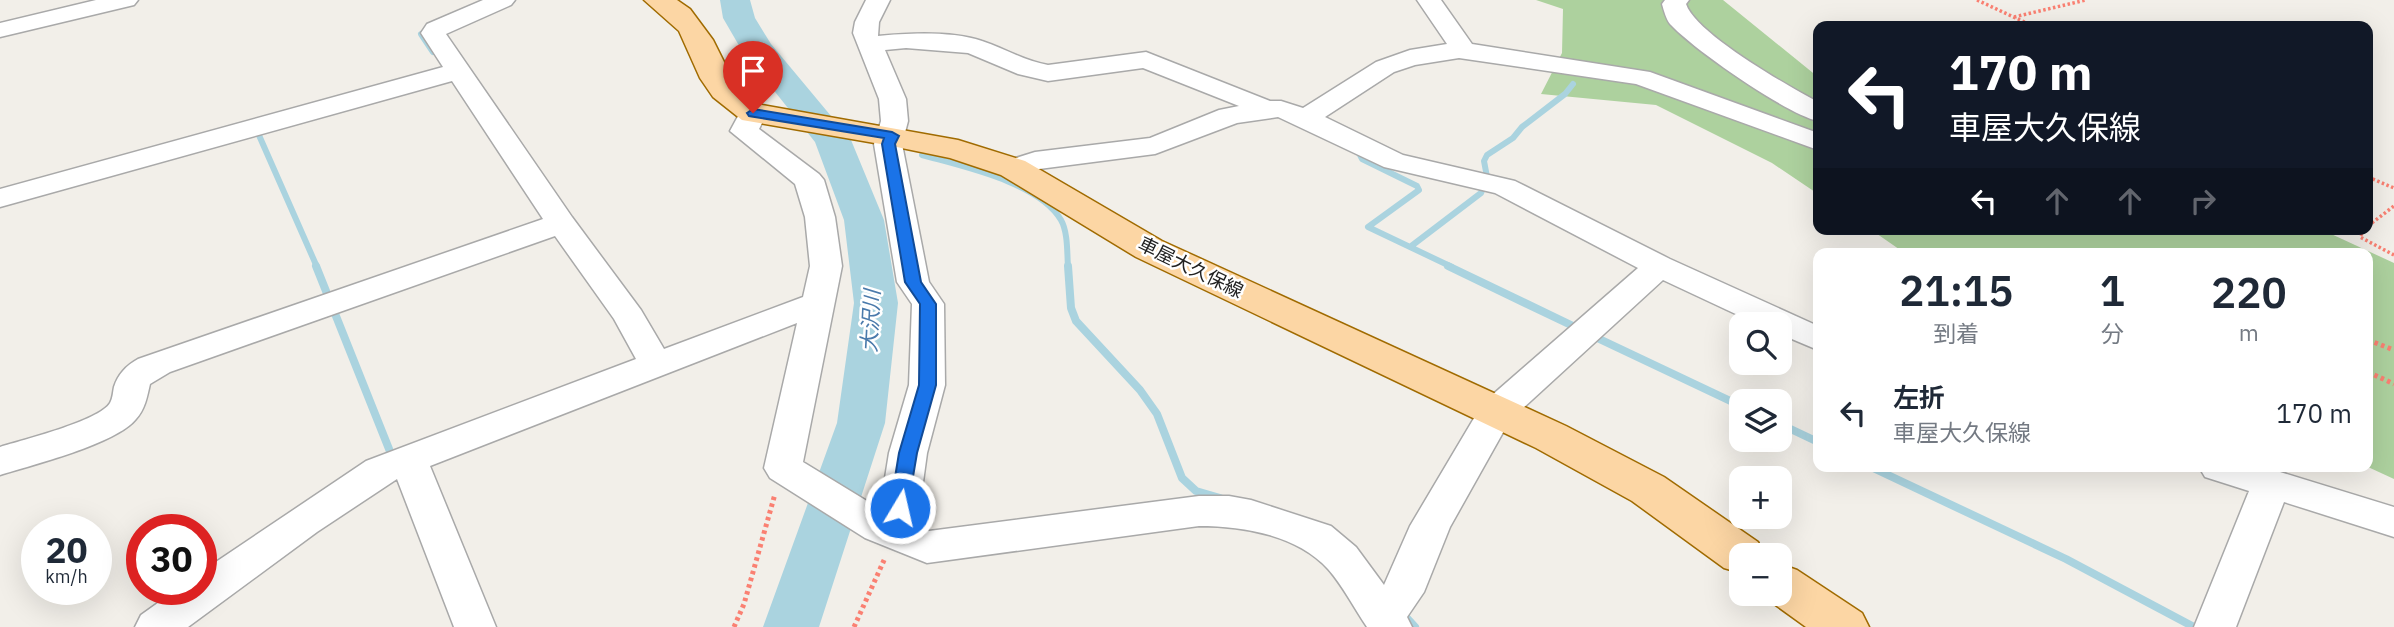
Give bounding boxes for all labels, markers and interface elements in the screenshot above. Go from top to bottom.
text: 170 m [1949,40,2093,103]
pin [723,41,783,113]
icon: left [1834,49,1925,140]
icon: arrive [734,52,772,90]
text: 車屋大久保線 [1949,106,2141,148]
icon: left [1965,182,2003,220]
icon: ahead [2038,182,2076,220]
icon: ahead [2111,182,2149,220]
icon: right [2184,182,2222,220]
street label: 車屋大久保線 [1135,231,1247,303]
text: 21:15 [1899,263,2013,318]
text: 1 [2100,263,2125,318]
text: 220 [2211,265,2287,320]
water label: 大沢川 [854,287,886,353]
map controls [1729,312,1792,606]
button: search [1729,312,1792,375]
text: m [2239,317,2259,347]
text: 到着 [1933,318,1979,348]
text: 分 [2101,318,2124,348]
text: 左折 [1893,380,1945,414]
button: layers [1729,389,1792,452]
icon: left [1834,394,1872,432]
text: 170 m [2276,396,2352,430]
text: 車屋大久保線 [1893,417,2031,447]
button: + [1729,466,1792,529]
position arrow [863,471,937,545]
speed limit sign: 30 [126,514,217,605]
text: 20 [45,527,88,573]
button: − [1729,543,1792,606]
text: km/h [45,565,88,588]

